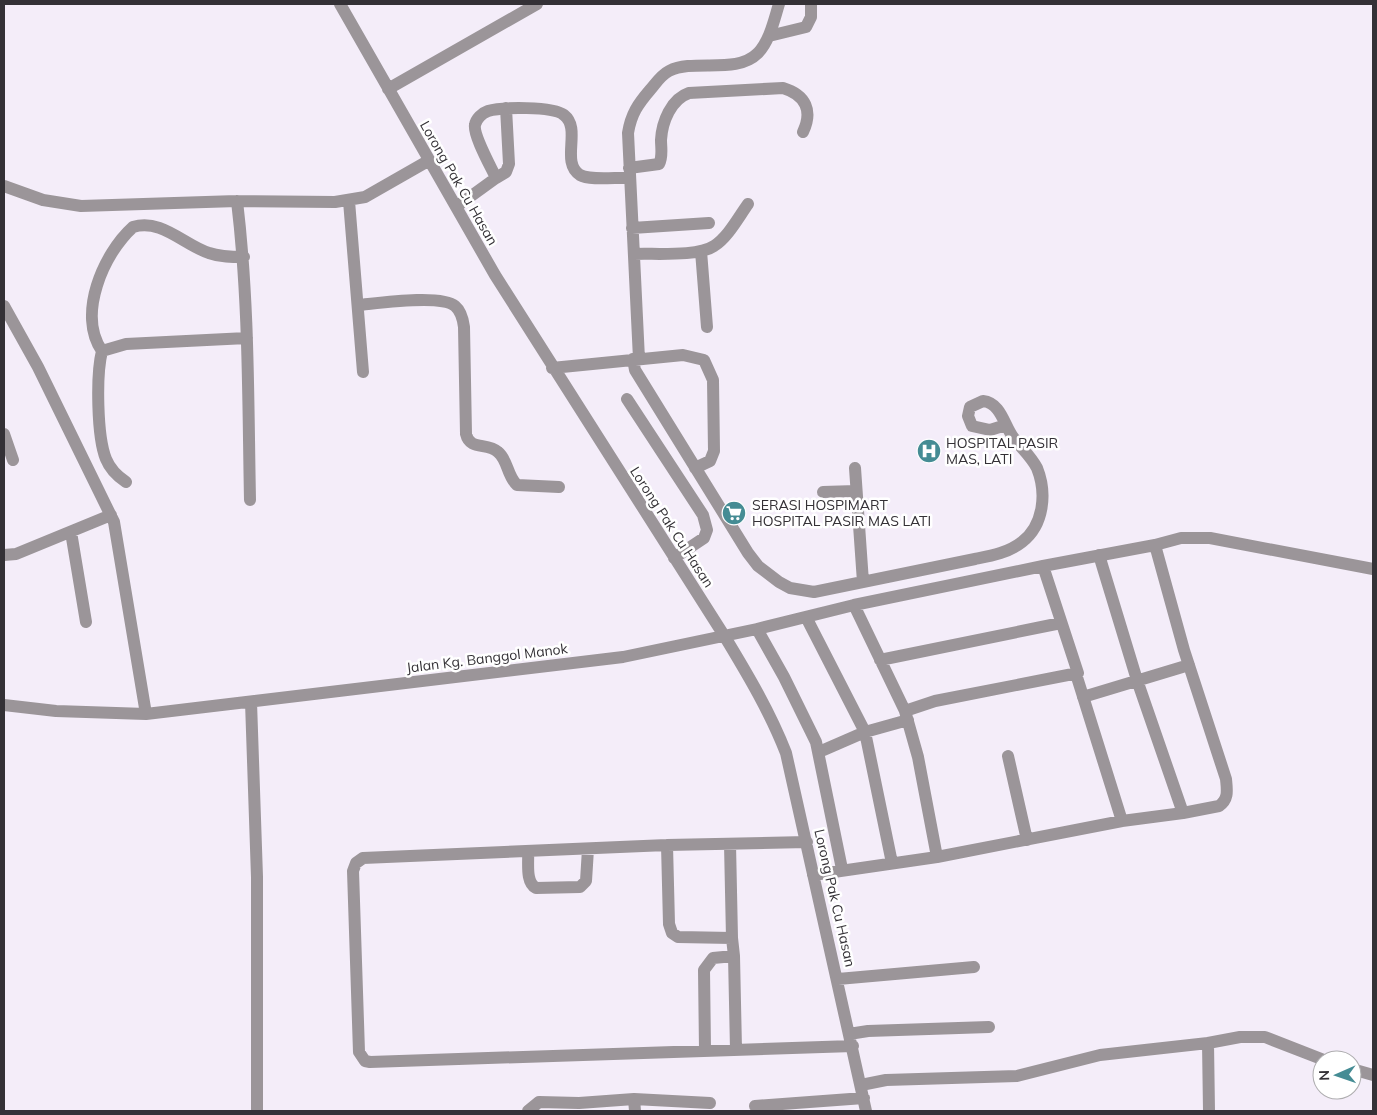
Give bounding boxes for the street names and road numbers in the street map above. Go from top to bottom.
street label: Lorong Pak Cu Hasan [416,118,502,248]
street label: Lorong Pak Cu Hasan [626,463,718,591]
street label: Jalan Kg. Banggol Manok [405,639,569,677]
street label: Lorong Pak Cu Hasan [810,827,860,969]

